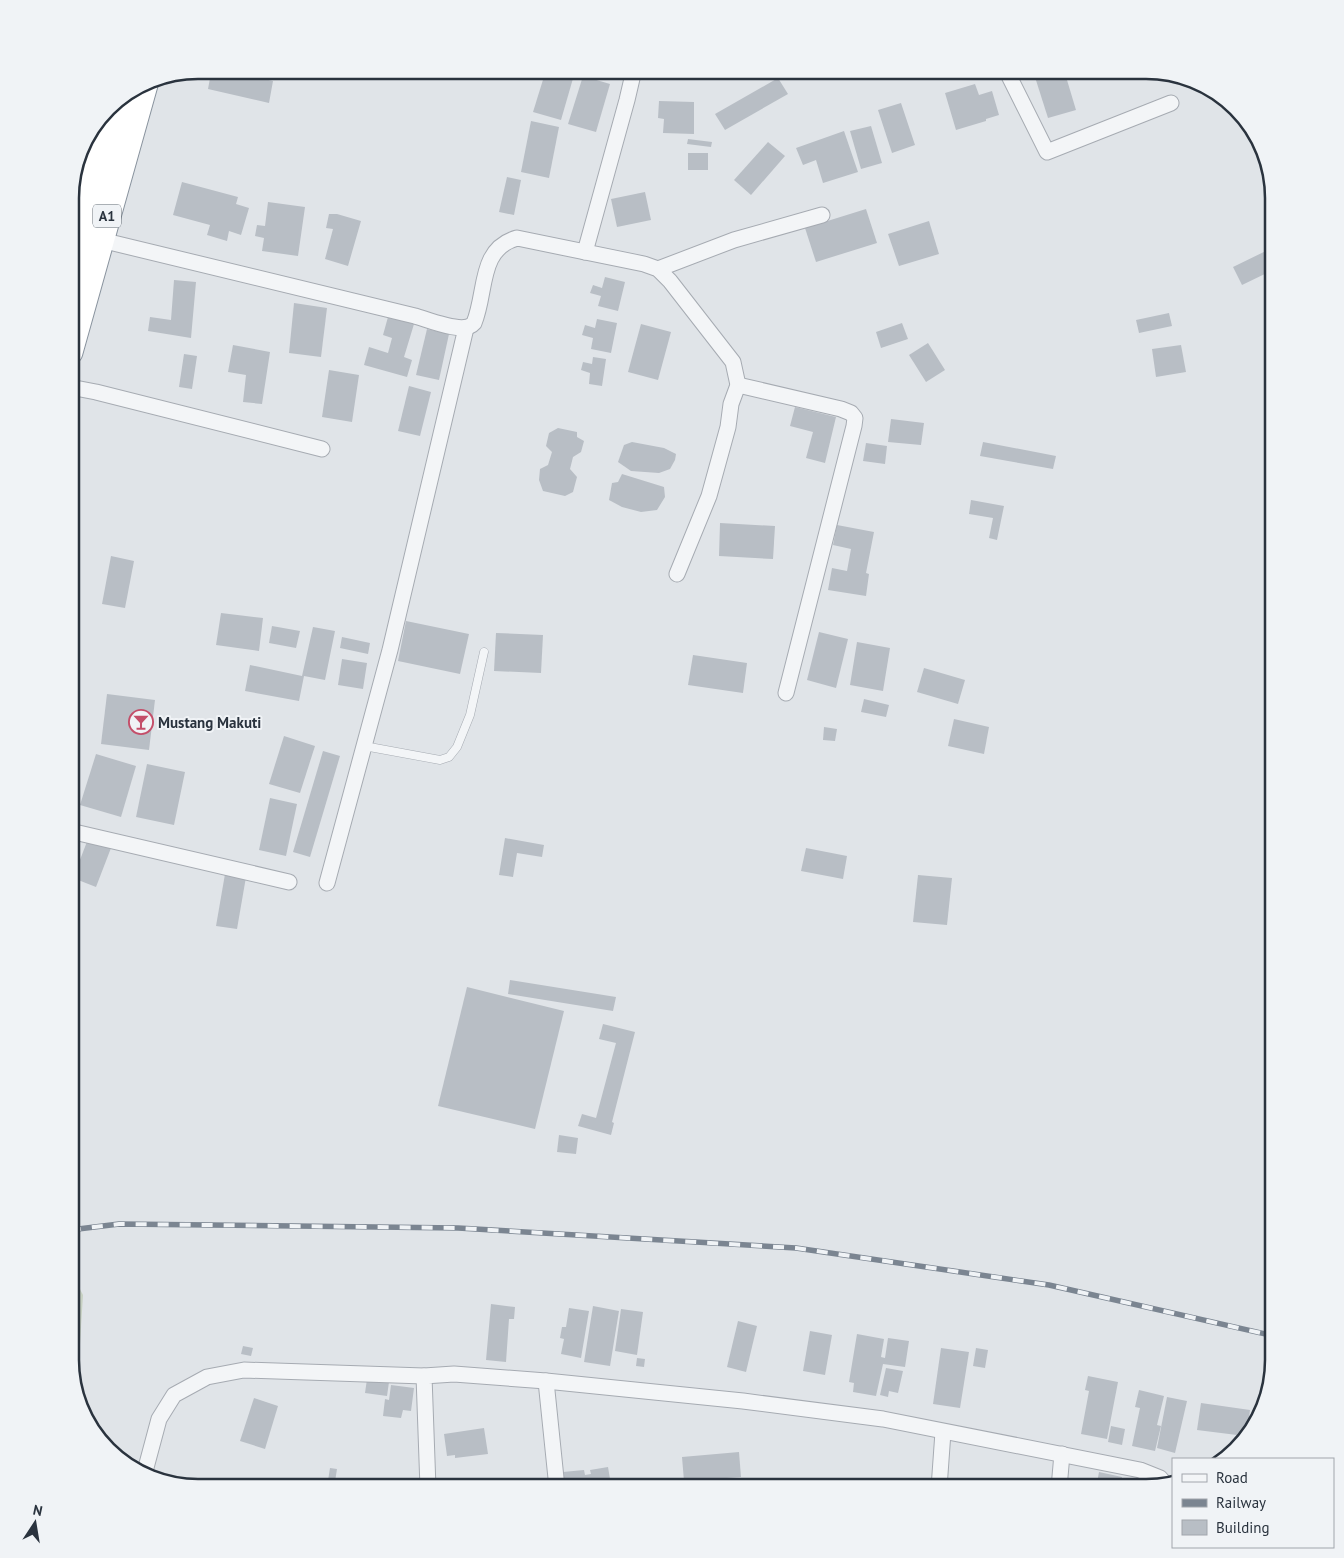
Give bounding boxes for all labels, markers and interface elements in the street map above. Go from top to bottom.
road number: A1 [93,205,121,228]
bar icon: Mustang Makuti [128,709,154,735]
place label: Mustang Makuti [158,713,261,732]
legend [1172,1458,1334,1548]
text: Road [1216,1468,1248,1487]
text: Railway [1216,1493,1266,1512]
north arrow [10,1498,60,1548]
text: N [31,1501,44,1520]
text: Building [1216,1518,1270,1537]

